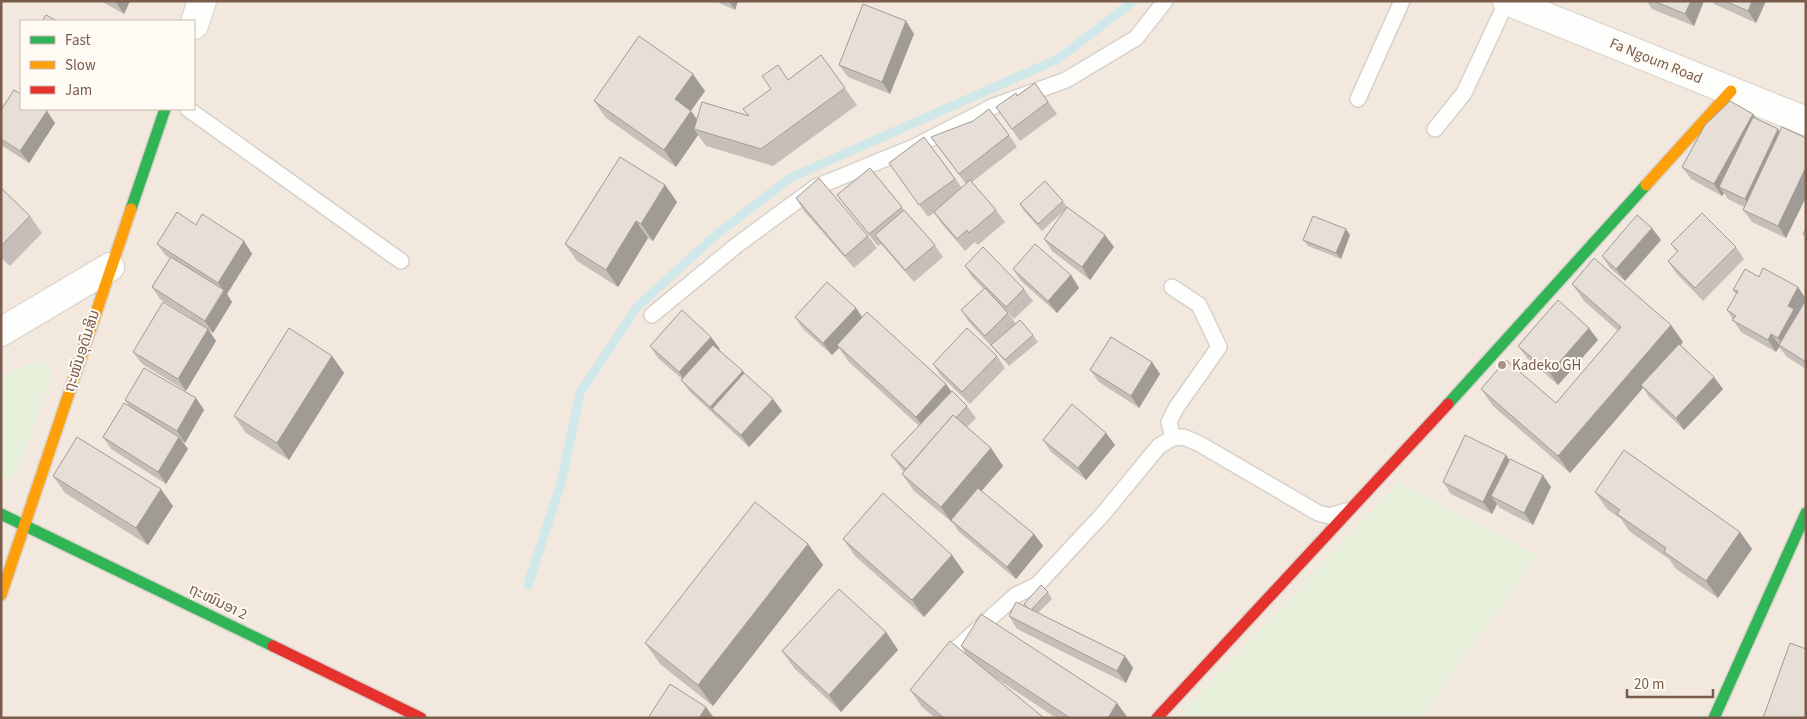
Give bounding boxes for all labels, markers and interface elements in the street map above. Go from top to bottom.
legend [20,20,195,110]
text: Fast [65,30,91,51]
street label: Fa Ngoum Road [1606,33,1706,89]
text: Slow [65,55,96,76]
text: Jam [65,80,92,101]
street label: ຖະໜົນອຸດົມສິນ [59,307,105,395]
place label: Kadeko GH [1512,355,1581,376]
marker: Kadeko GH [1496,359,1508,371]
street label: ຖະໜົນອາ 2 [185,579,251,625]
scale bar [1627,666,1713,698]
text: 20 m [1634,674,1664,695]

